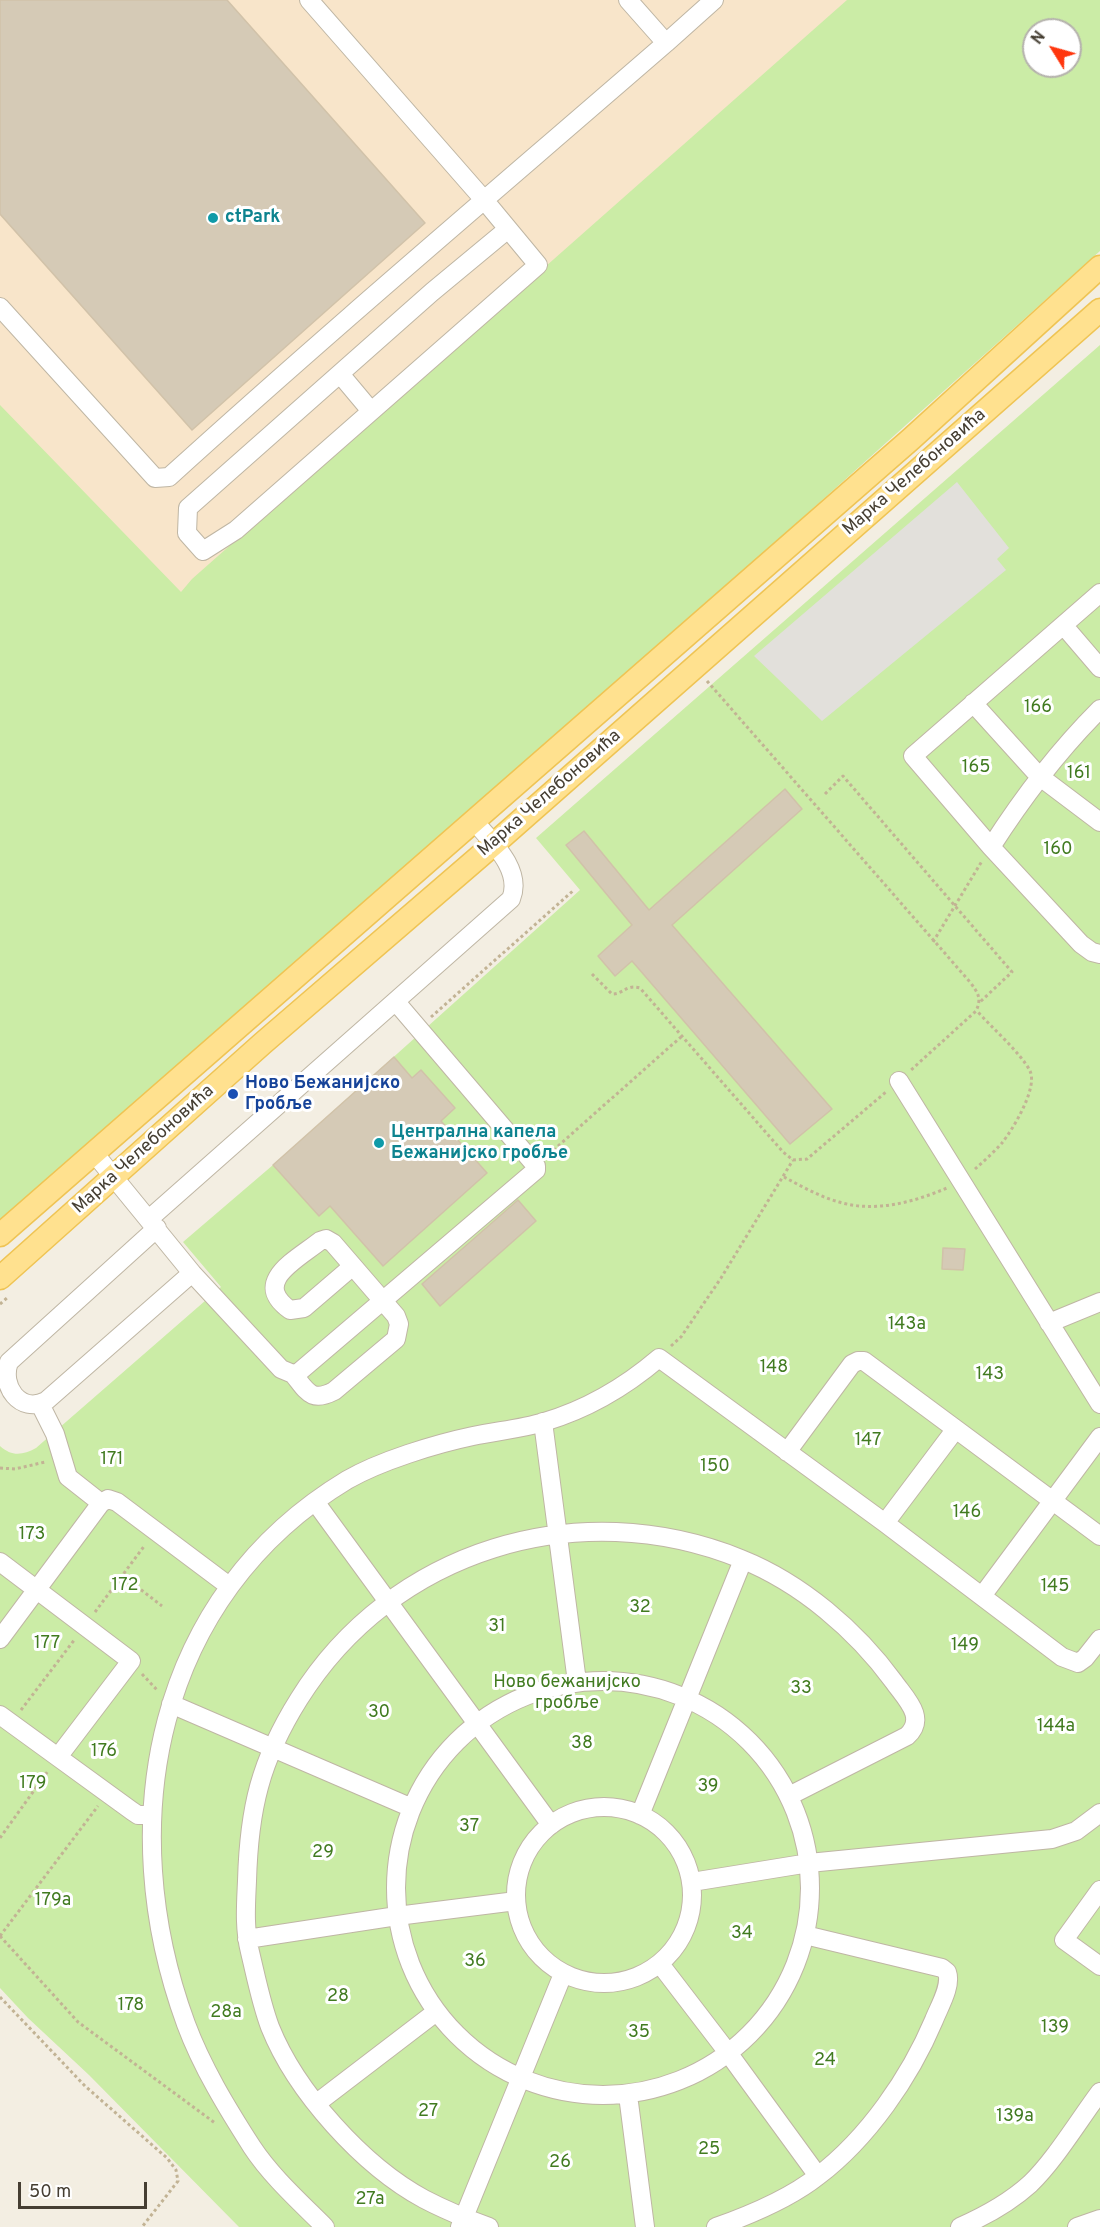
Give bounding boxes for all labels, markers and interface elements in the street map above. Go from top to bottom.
north arrow [1022,18,1082,78]
text: N [1028,28,1051,49]
place label: ctPark [225,207,280,229]
marker: ctPark [206,211,220,225]
street label: Марка Челебоновића [839,405,991,541]
park label: 166 [1024,697,1052,719]
street label: Марка Челебоновића [474,726,626,862]
park label: 165 [962,757,990,779]
park label: 161 [1067,763,1091,785]
park label: 160 [1043,839,1073,861]
place label: Ново Бежанијско Гробље [245,1073,400,1116]
street label: Марка Челебоновића [69,1081,219,1219]
marker: Ново Бежанијско Гробље [226,1087,240,1101]
place label: Централна капела Бежанијско гробље [391,1122,568,1164]
marker: Централна капела Бежанијско гробље [372,1136,386,1150]
park label: 143a [888,1314,926,1336]
park label: 148 [760,1357,788,1379]
park label: 143 [976,1364,1004,1386]
park label: 147 [855,1430,881,1452]
park label: 171 [100,1449,124,1471]
park label: 150 [700,1456,730,1478]
park label: 146 [953,1502,981,1524]
park label: 173 [19,1524,45,1546]
park label: 172 [112,1575,138,1597]
park label: 145 [1041,1576,1069,1598]
park label: 32 [629,1597,651,1619]
park label: 31 [488,1616,506,1638]
park label: 177 [34,1633,60,1655]
park label: 149 [951,1635,979,1657]
park label: Ново бежанијско гробље [493,1672,641,1714]
park label: 33 [790,1678,812,1700]
park label: 30 [368,1702,390,1724]
park label: 144a [1037,1716,1075,1738]
park label: 38 [571,1733,593,1755]
park label: 176 [91,1741,117,1763]
park label: 179 [20,1773,46,1795]
park label: 39 [697,1776,719,1798]
park label: 37 [459,1816,479,1838]
park label: 29 [312,1842,334,1864]
park label: 179a [35,1890,71,1912]
park label: 34 [731,1923,753,1945]
park label: 36 [464,1951,486,1973]
park label: 28 [327,1986,349,2008]
park label: 178 [118,1995,144,2017]
park label: 28a [210,2002,242,2024]
park label: 139 [1041,2017,1069,2039]
park label: 35 [628,2022,650,2044]
park label: 24 [814,2050,836,2072]
park label: 27 [418,2101,438,2123]
park label: 139a [996,2106,1034,2128]
park label: 25 [698,2139,720,2161]
park label: 26 [549,2152,571,2174]
scale bar [21,2170,150,2208]
text: 50 m [29,2181,71,2204]
park label: 27a [355,2189,385,2211]

